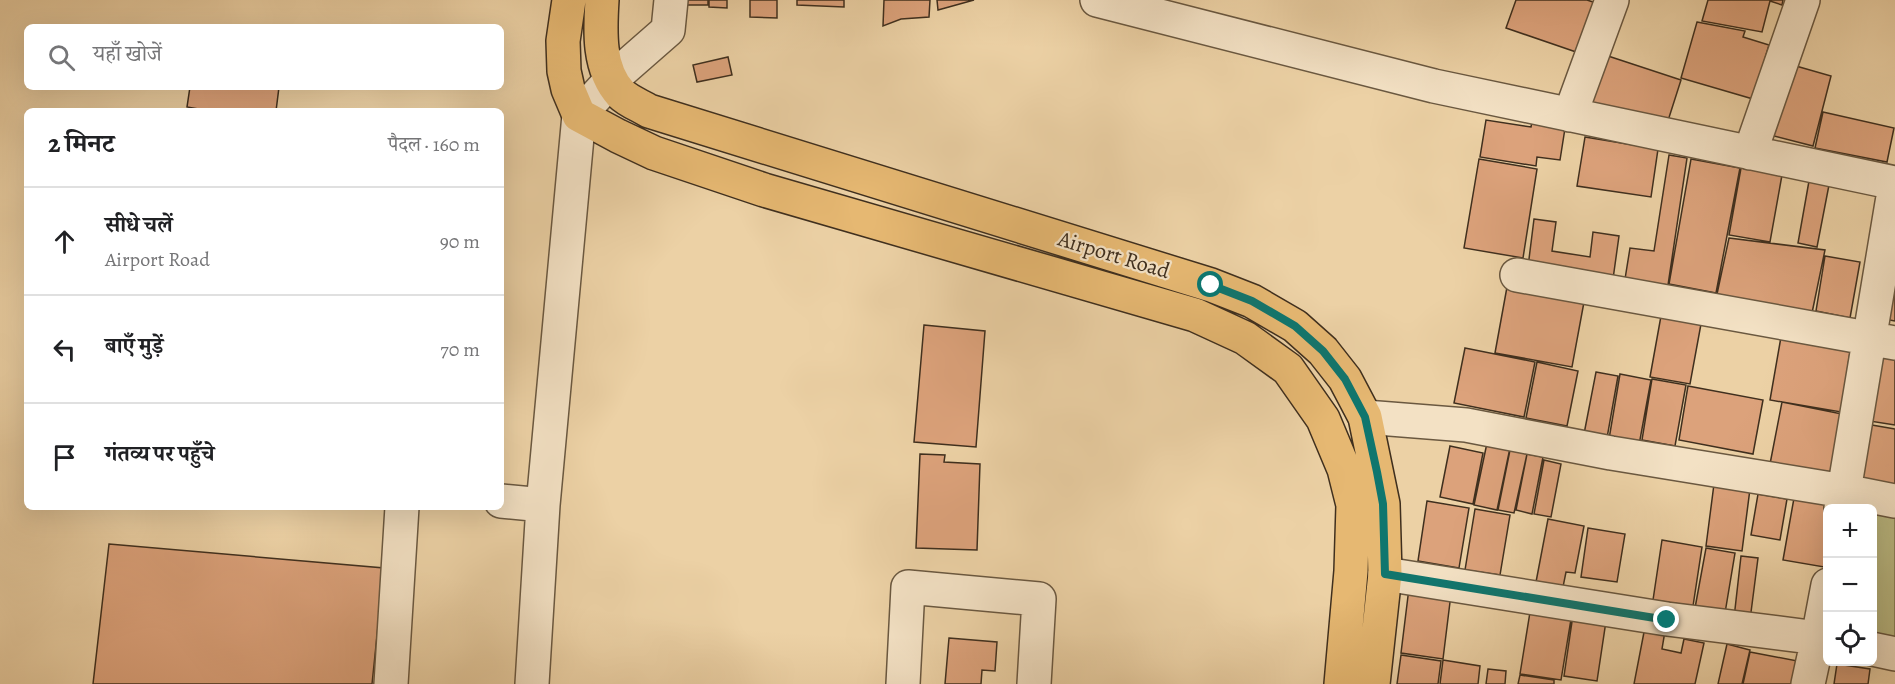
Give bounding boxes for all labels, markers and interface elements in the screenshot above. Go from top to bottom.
search box [24,24,504,90]
text: यहाँ खोजें [93,39,162,69]
icon: search [45,41,78,74]
text: 2 मिनट [48,126,114,161]
text: पैदल · 160 m [388,131,480,158]
text: सीधे चलें [105,210,173,240]
street label: Airport Road [1053,223,1174,286]
icon: ahead [48,225,81,258]
text: 90 m [440,228,480,255]
text: Airport Road [105,246,210,273]
route start [1197,271,1223,297]
text: बाएँ मुड़ें [105,331,163,361]
icon: left [48,333,81,366]
text: 70 m [440,336,480,363]
text: गंतव्य पर पहुँचे [105,439,214,469]
icon: arrive [48,441,81,474]
map controls [1823,504,1877,666]
button: + [1823,504,1877,558]
button: − [1823,558,1877,612]
route end [1653,606,1679,632]
button: locate [1823,612,1877,666]

